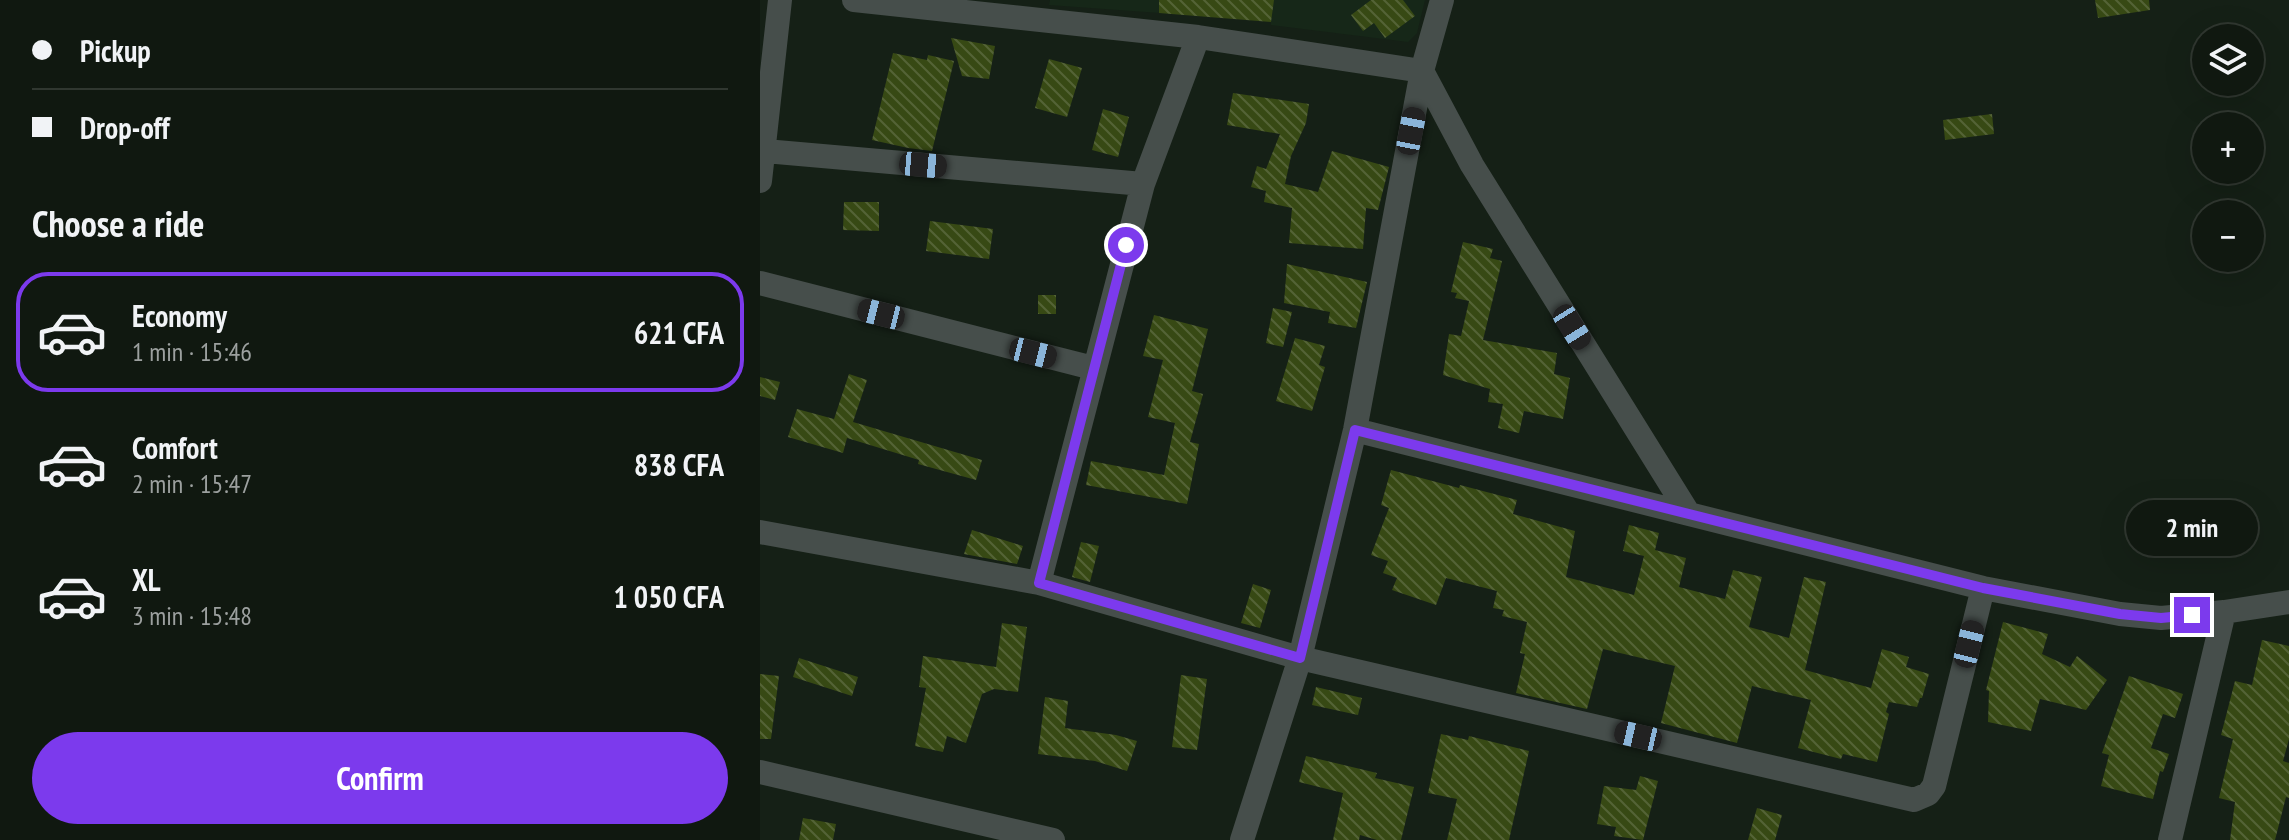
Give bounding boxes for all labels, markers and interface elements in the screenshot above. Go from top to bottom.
map controls [2192,24,2264,272]
button: layers [2192,24,2264,96]
text: Pickup [80,31,151,70]
car [1395,105,1427,157]
text: Drop-off [80,108,170,147]
button: + [2192,112,2264,184]
car [898,151,948,179]
text: Choose a ride [32,200,204,247]
button: − [2192,200,2264,272]
route start [1108,227,1144,263]
icon: car [36,296,108,368]
text: Economy [132,296,227,335]
car [855,297,907,331]
car [1549,300,1595,354]
text: 621 CFA [634,313,724,352]
text: 1 min · 15:46 [132,335,252,368]
car [1007,336,1059,370]
icon: car [36,428,108,500]
text: Comfort [132,428,218,467]
text: 838 CFA [634,445,724,484]
text: 2 min · 15:47 [132,467,252,500]
callout: 2 min [2126,499,2258,555]
text: 2 min [2166,511,2218,544]
icon: car [36,560,108,632]
text: XL [132,560,161,599]
text: 1 050 CFA [613,577,724,616]
route end [2174,597,2210,633]
text: 3 min · 15:48 [132,599,252,632]
car [1952,618,1986,670]
car [1612,719,1664,753]
button: Confirm [32,732,728,824]

